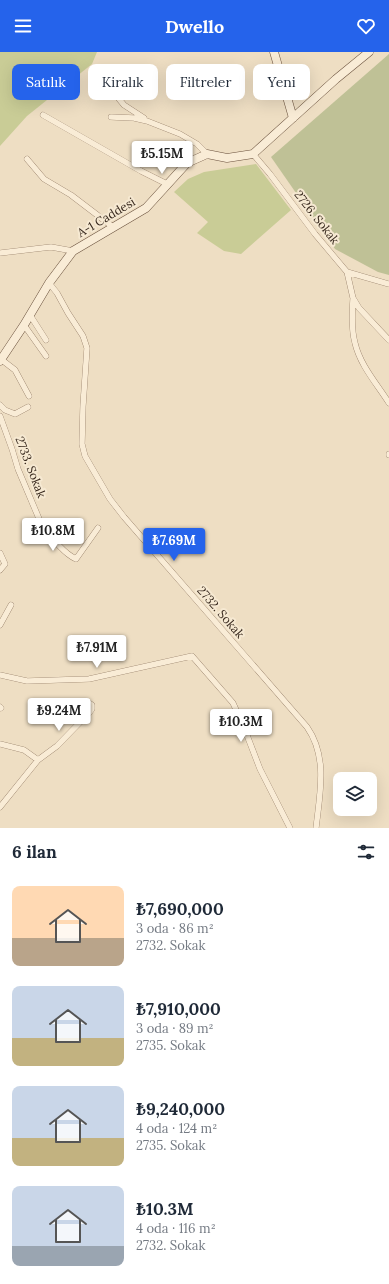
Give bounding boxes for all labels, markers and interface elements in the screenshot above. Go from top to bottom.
icon: menu [12,15,34,37]
text: Dwello [165,15,224,38]
icon: heart [355,15,377,37]
chip: Satılık [12,64,80,100]
chip: Kiralık [88,64,158,100]
chip: Filtreler [166,64,245,100]
chip: Yeni [253,64,310,100]
pin: ₺5.15M [129,141,195,175]
text: ₺5.15M [141,145,183,162]
street label: 2726. Sokak [291,187,343,247]
street label: A-1 Caddesi [74,194,138,241]
street label: 2733. Sokak [12,434,50,500]
pin: ₺10.8M [20,518,86,552]
text: ₺10.8M [31,522,75,539]
pin: ₺7.69M [141,528,207,562]
text: ₺7.69M [152,532,196,549]
street label: 2732. Sokak [194,583,248,642]
pin: ₺7.91M [64,635,130,669]
text: ₺7.91M [76,639,118,656]
pin: ₺9.24M [26,698,92,732]
text: ₺9.24M [37,702,81,719]
pin: ₺10.3M [208,709,274,743]
text: ₺10.3M [219,713,263,730]
map controls [333,772,377,816]
button: layers [333,772,377,816]
text: 6 ilan [12,841,57,863]
icon: filters [355,841,377,863]
text: ₺7,690,000 [136,898,224,920]
icon: home [44,902,92,950]
text: 3 oda · 86 m² [136,920,214,937]
text: 2732. Sokak [136,937,205,954]
text: ₺7,910,000 [136,998,221,1020]
icon: home [44,1002,92,1050]
text: 3 oda · 89 m² [136,1020,214,1037]
text: 2735. Sokak [136,1037,206,1054]
text: ₺9,240,000 [136,1098,225,1120]
icon: home [44,1102,92,1150]
text: 4 oda · 124 m² [136,1120,217,1137]
text: 2735. Sokak [136,1137,206,1154]
text: ₺10.3M [136,1198,194,1220]
icon: home [44,1202,92,1250]
text: 4 oda · 116 m² [136,1220,216,1237]
text: 2732. Sokak [136,1237,205,1254]

